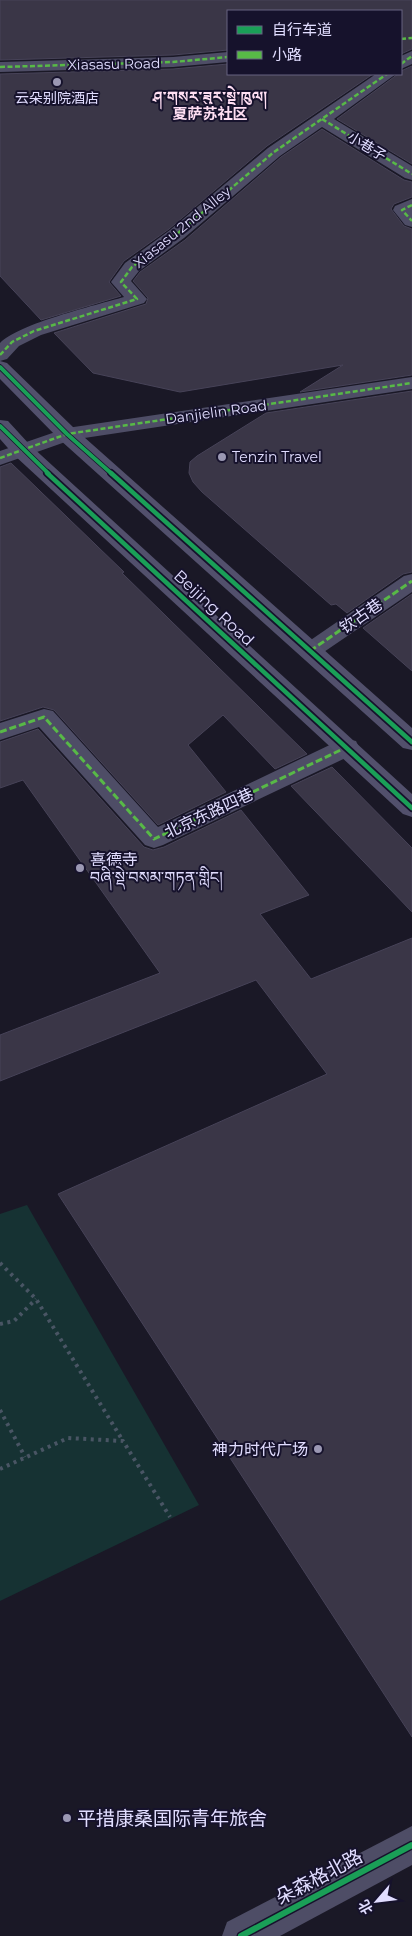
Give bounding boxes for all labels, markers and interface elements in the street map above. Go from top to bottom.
legend [227,10,402,75]
text: 自行车道 [272,20,332,39]
text: 小路 [272,45,302,64]
street label: Xiasasu Road [67,54,161,74]
marker: 云朵别院酒店 [51,76,63,88]
district label: ཤ་གསར་ཟུར་སྡེ་ཁུལ། 夏萨苏社区 [152,85,267,123]
place label: 云朵别院酒店 [15,89,99,107]
street label: 小巷子 [344,127,390,165]
street label: Xiasasu 2nd Alley [130,182,235,272]
street label: Danjielin Road [164,396,268,428]
place label: Tenzin Travel [232,448,322,466]
marker: Tenzin Travel [216,451,228,463]
street label: Beijing Road [170,566,258,650]
street label: 钦古巷 [336,594,386,638]
street label: 北京东路四巷 [161,784,257,842]
place label: 喜德寺 བཞི་སྡེ་བསམ་གཏན་གླིང། [90,850,223,891]
marker: 喜德寺 བཞི་སྡེ་བསམ་གཏན་གླིང། [74,862,86,874]
place label: 神力时代广场 [212,1440,308,1459]
marker: 神力时代广场 [312,1443,324,1455]
place label: 平措康桑国际青年旅舍 [77,1807,267,1830]
marker: 平措康桑国际青年旅舍 [61,1812,73,1824]
street label: 朵森格北路 [272,1845,366,1909]
north arrow [352,1876,402,1926]

